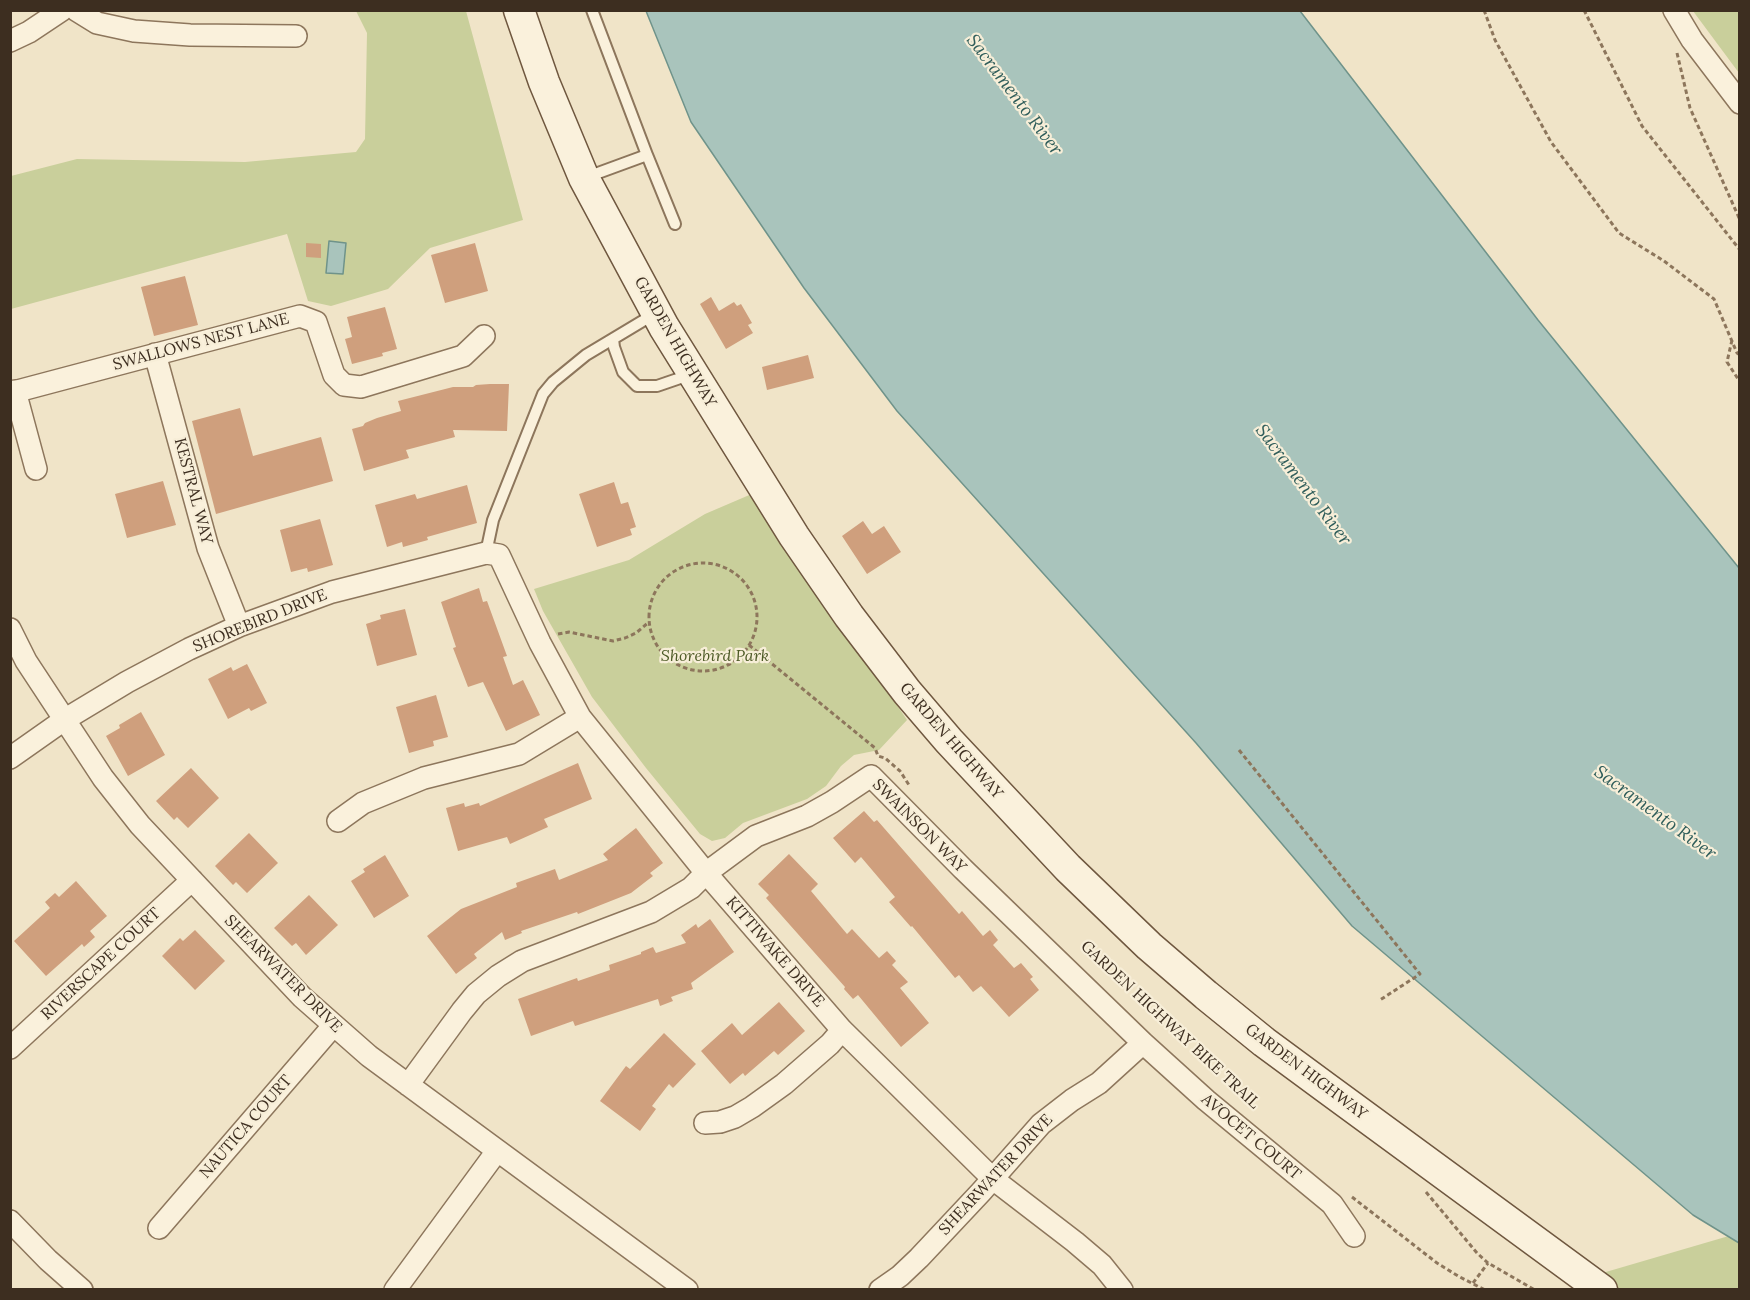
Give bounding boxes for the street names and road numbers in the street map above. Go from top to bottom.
street label: GARDEN HIGHWAY [630,273,720,411]
street label: SWALLOWS NEST LANE [111,309,291,375]
street label: KESTRAL WAY [170,436,216,546]
street label: SHOREBIRD DRIVE [190,585,330,657]
street label: GARDEN HIGHWAY [895,679,1007,803]
street label: SWAINSON WAY [868,775,970,877]
street label: KITTIWAKE DRIVE [722,893,828,1011]
street label: RIVERSCAPE COURT [37,904,165,1024]
street label: SHEARWATER DRIVE [220,911,346,1037]
street label: GARDEN HIGHWAY BIKE TRAIL [1077,937,1263,1113]
street label: GARDEN HIGHWAY [1241,1020,1371,1124]
street label: NAUTICA COURT [196,1071,296,1183]
street label: AVOCET COURT [1197,1090,1305,1184]
street label: SHEARWATER DRIVE [935,1111,1057,1239]

